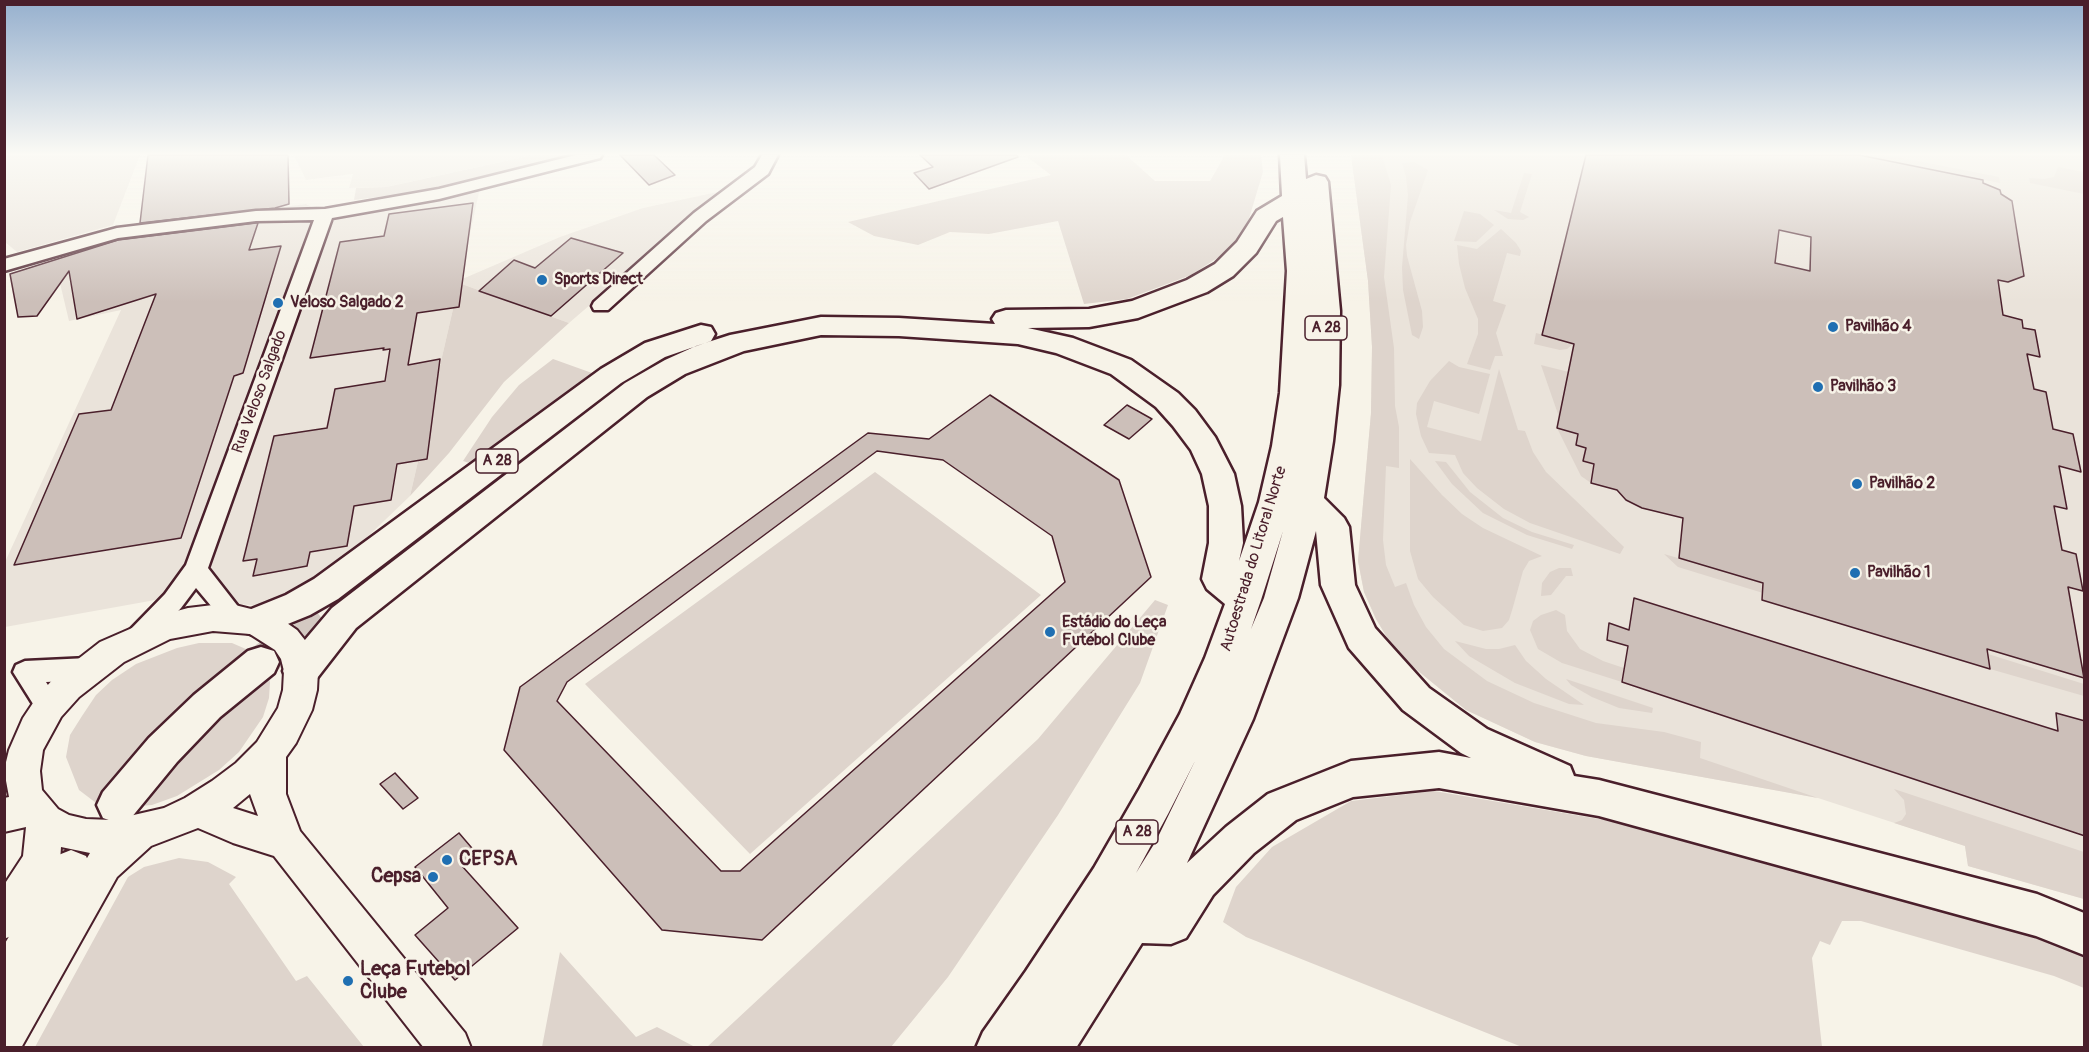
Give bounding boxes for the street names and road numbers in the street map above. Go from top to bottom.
road number: A 28 [1305,316,1347,340]
street label: Rua Veloso Salgado [229,328,291,456]
road number: A 28 [476,449,518,473]
street label: Autoestrada do Litoral Norte [1217,464,1291,654]
road number: A 28 [1116,820,1158,844]

